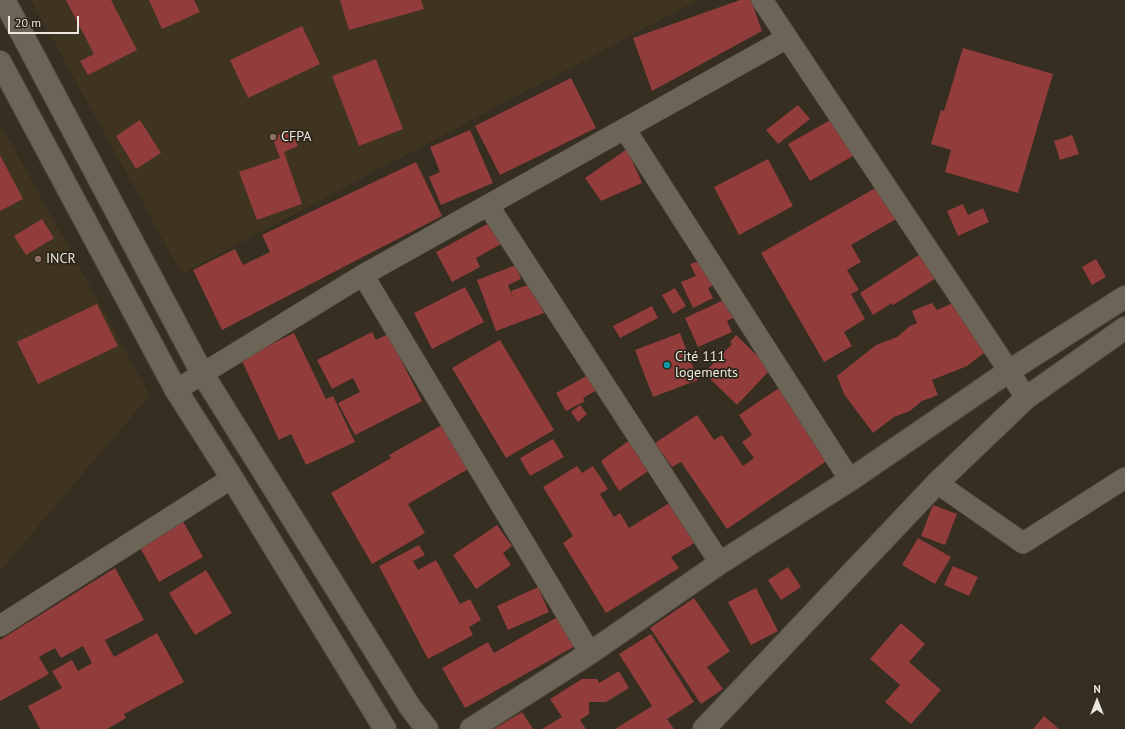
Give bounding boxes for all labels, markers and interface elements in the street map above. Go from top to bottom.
scale bar [10,8,81,34]
text: 20 m [15,15,41,30]
place label: CFPA [281,129,311,145]
marker: CFPA [268,132,278,142]
place label: INCR [46,251,76,267]
marker: INCR [33,254,43,264]
place label: Cité 111 logements [675,349,738,382]
marker: Cité 111 logements [662,360,672,370]
north arrow [1077,681,1117,721]
text: N [1093,682,1101,696]

